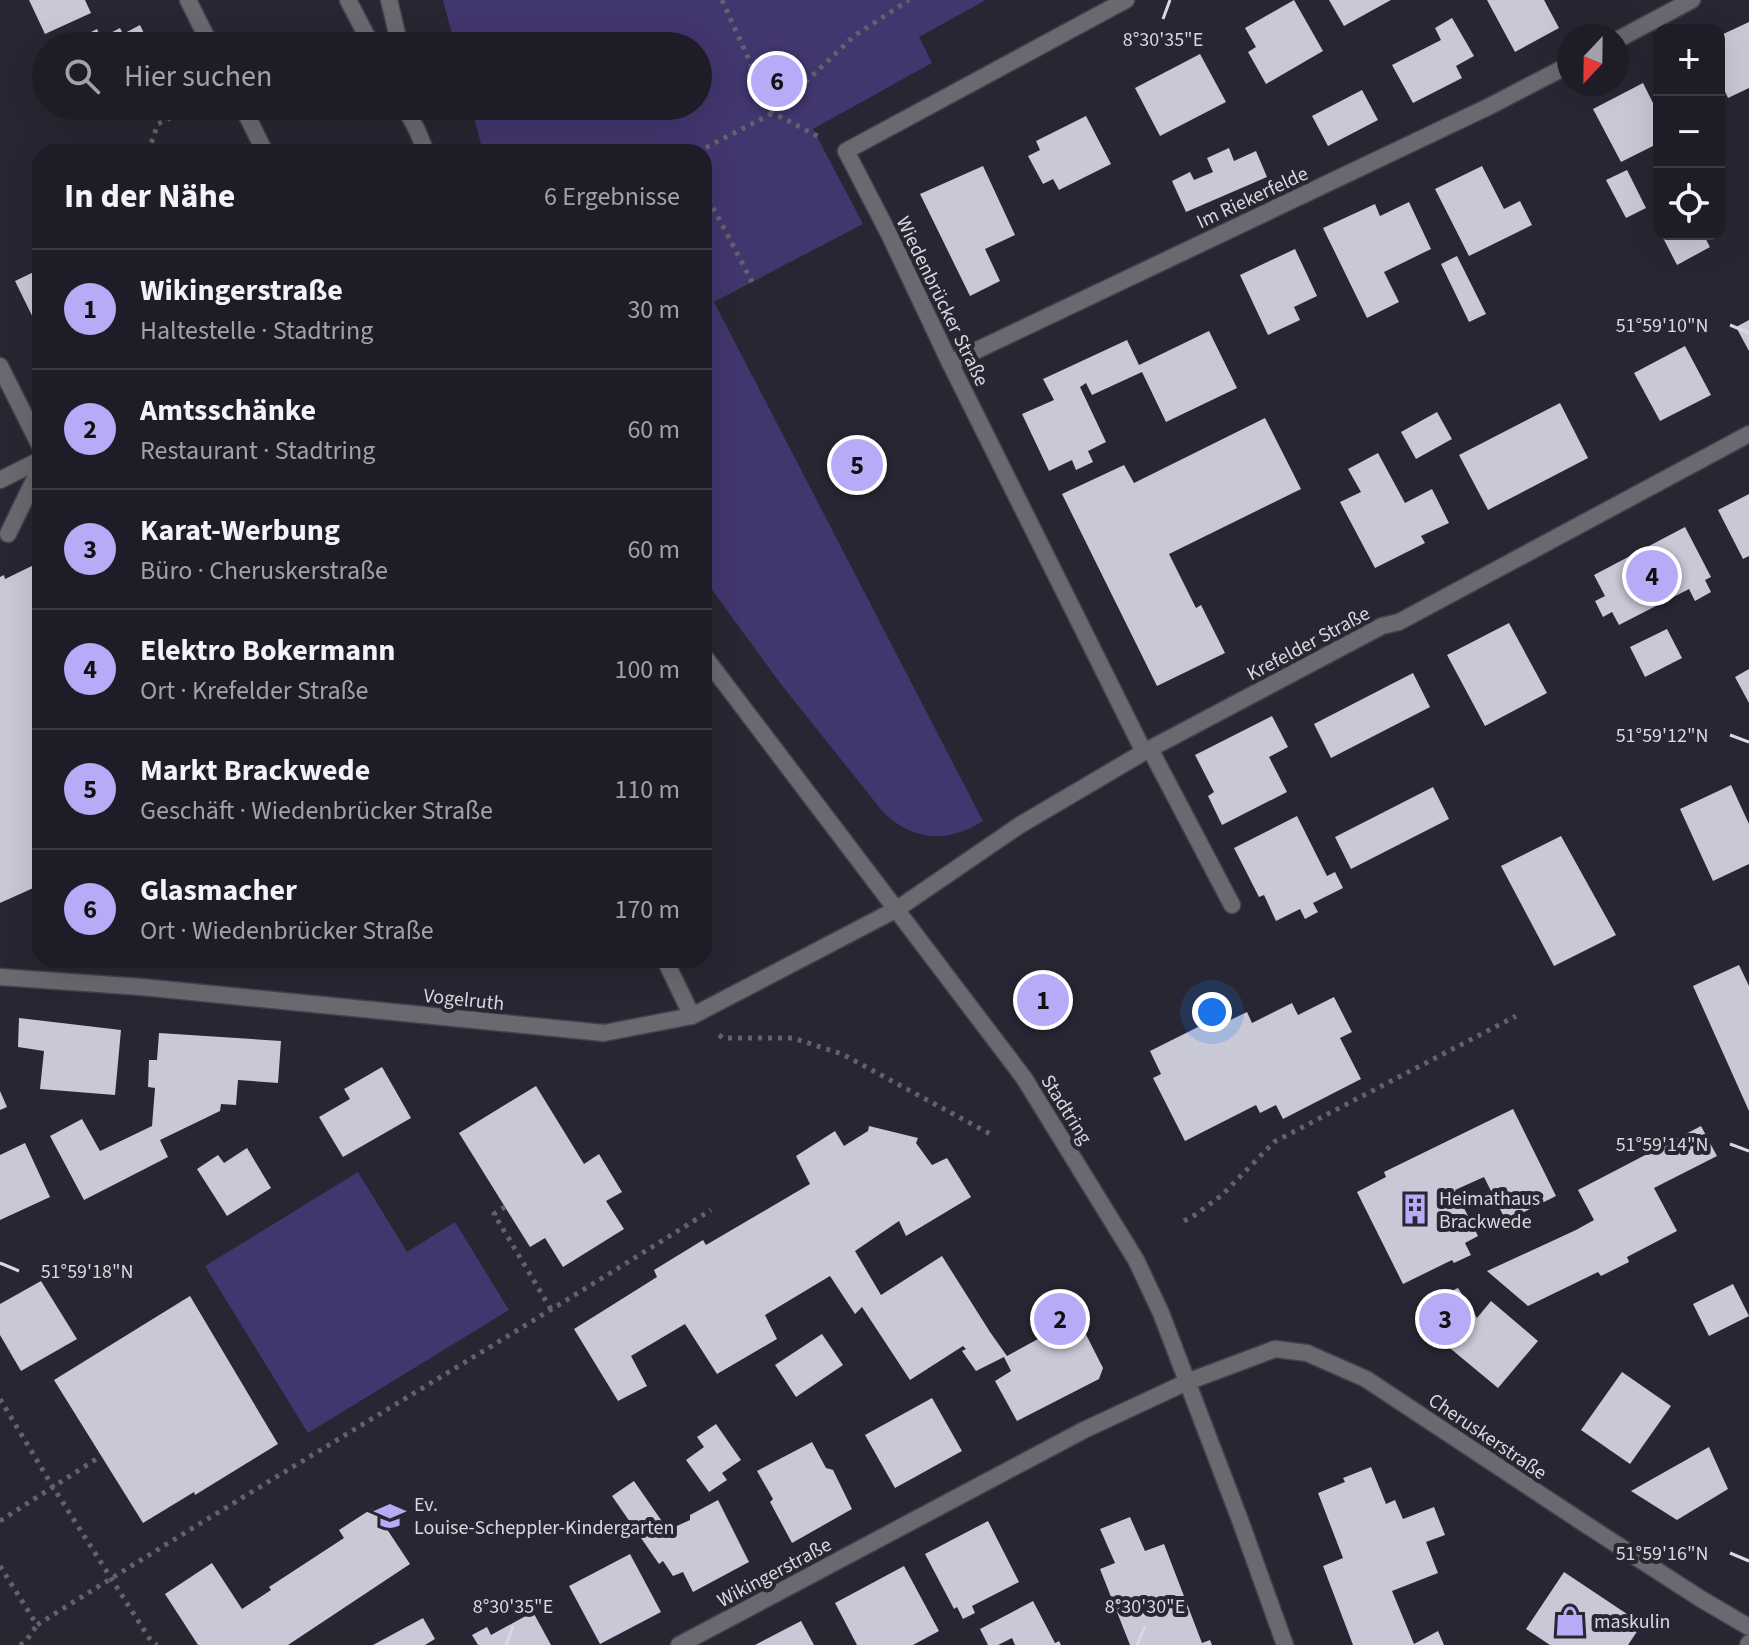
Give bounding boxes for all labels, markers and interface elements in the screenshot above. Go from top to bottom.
north arrow [1557,24,1629,96]
map controls [1653,24,1725,240]
button: + [1653,24,1725,96]
text: 8°30'35"E [1123,26,1203,54]
search box [32,32,712,120]
pin: 6 [751,51,803,111]
icon: search [60,54,104,98]
text: Hier suchen [124,55,272,98]
button: − [1653,96,1725,168]
street label: Im Riekerfelde [1192,160,1313,236]
button: locate [1653,168,1725,240]
text: In der Nähe [64,172,235,221]
text: 6 Ergebnisse [544,178,680,215]
street label: Wiedenbrücker Straße [889,212,995,391]
text: Wikingerstraße [140,269,343,312]
text: 1 [83,291,97,328]
text: 30 m [627,291,680,328]
text: Haltestelle · Stadtring [140,312,373,349]
text: 51°59'10"N [1616,312,1708,340]
text: Amtsschänke [140,389,316,432]
text: 2 [83,411,97,448]
text: 60 m [627,411,680,448]
text: Restaurant · Stadtring [140,432,375,469]
pin: 5 [831,435,883,495]
text: Karat-Werbung [140,509,340,552]
text: 3 [83,531,97,568]
text: 60 m [627,531,680,568]
pin: 4 [1626,546,1678,606]
text: Büro · Cheruskerstraße [140,552,388,589]
street label: Krefelder Straße [1242,600,1375,688]
text: Elektro Bokermann [140,629,395,672]
text: 4 [83,651,97,688]
text: 100 m [614,651,680,688]
text: Ort · Krefelder Straße [140,672,368,709]
text: 51°59'12"N [1616,722,1708,750]
text: Markt Brackwede [140,749,370,792]
text: 5 [83,771,97,808]
text: 110 m [614,771,680,808]
text: Geschäft · Wiedenbrücker Straße [140,792,493,829]
text: Glasmacher [140,869,297,912]
text: 6 [83,891,97,928]
text: 170 m [614,891,680,928]
text: Ort · Wiedenbrücker Straße [140,912,434,949]
pin: 1 [1017,970,1069,1030]
street label: Vogelruth [422,982,506,1018]
your location [1192,992,1232,1032]
street label: Stadtring [1034,1069,1099,1150]
text: 51°59'14"N [1616,1131,1708,1159]
place label: Heimathaus Brackwede [1439,1185,1540,1236]
building icon: Heimathaus Brackwede [1398,1192,1432,1226]
text: 51°59'18"N [41,1258,133,1286]
pin: 2 [1034,1289,1086,1349]
pin: 3 [1419,1289,1471,1349]
street label: Cheruskerstraße [1423,1387,1552,1487]
place label: Ev. Louise-Scheppler-Kindergarten [414,1491,674,1542]
school or university icon: Ev. Louise-Scheppler-Kindergarten [373,1499,407,1533]
street label: Wikingerstraße [712,1531,837,1615]
text: 51°59'16"N [1616,1540,1708,1568]
text: 8°30'35"E [473,1593,553,1621]
text: 8°30'30"E [1105,1593,1185,1621]
shop icon: maskulin [1553,1604,1587,1638]
place label: maskulin [1594,1608,1671,1636]

